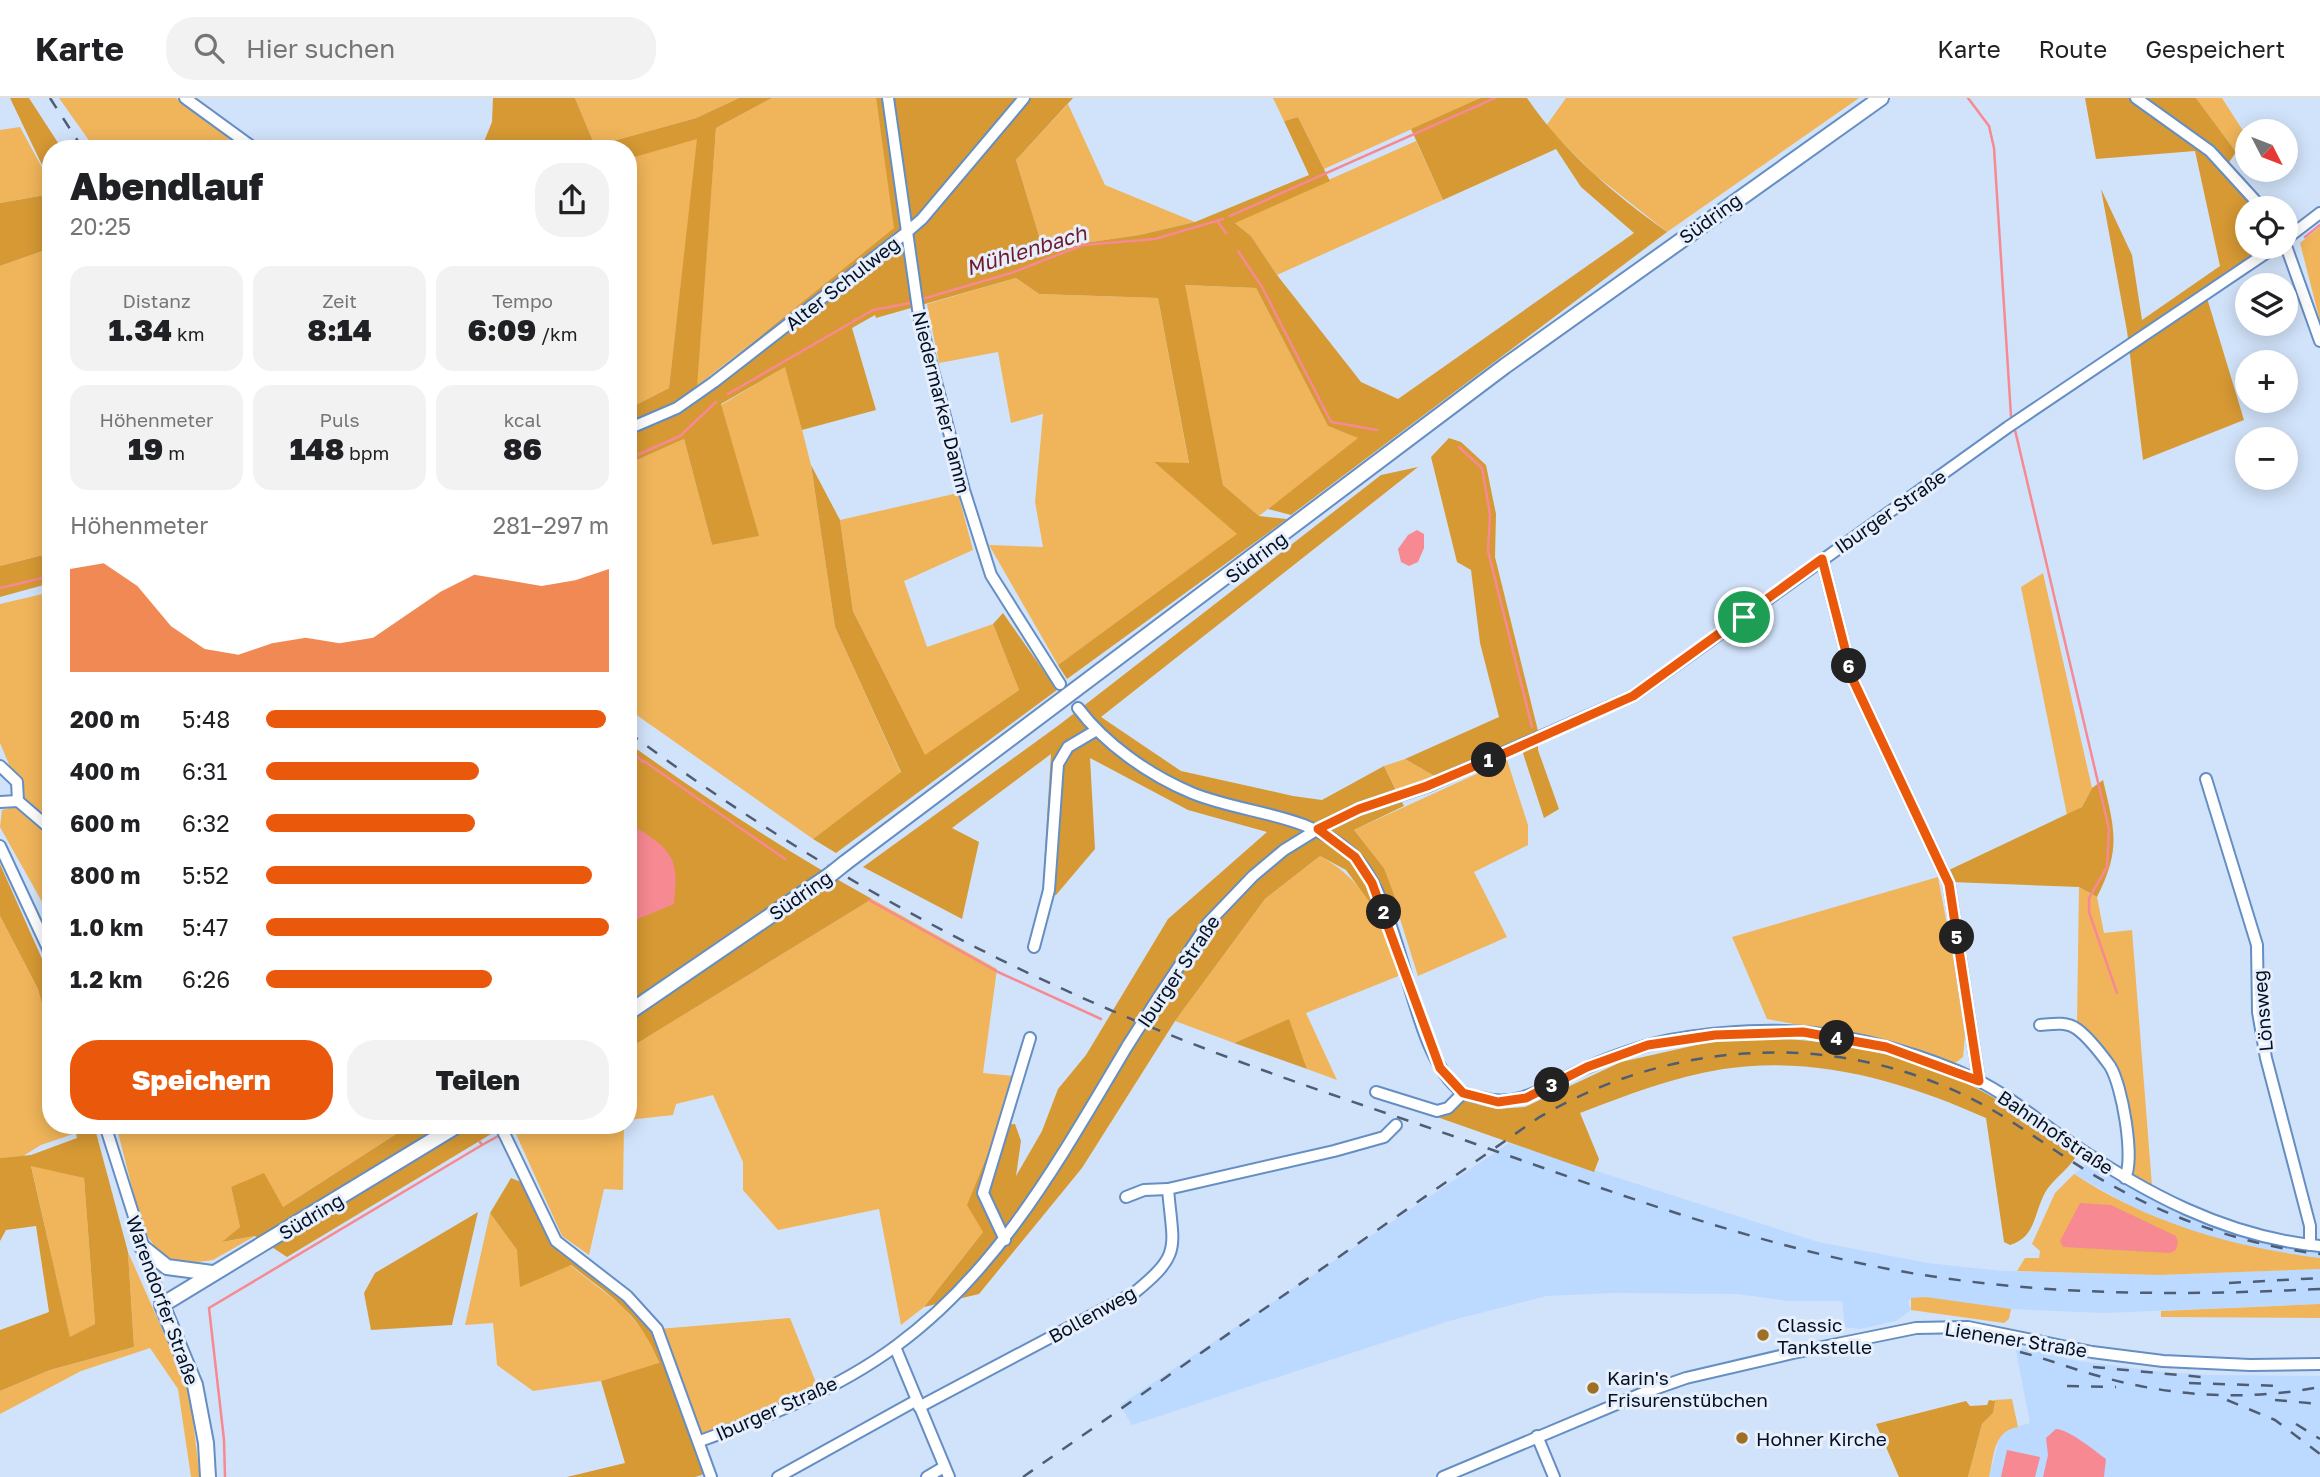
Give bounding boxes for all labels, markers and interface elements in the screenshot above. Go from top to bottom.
search box [166,17,656,80]
text: Karte [35,29,124,68]
icon: search [190,29,228,67]
text: Hier suchen [246,33,395,64]
text: Karte [1937,34,2001,63]
text: Route [2039,34,2107,63]
text: Gespeichert [2145,34,2285,63]
north arrow [2235,119,2298,182]
map controls [2235,119,2298,490]
text: Abendlauf [70,163,263,208]
button: share [535,163,609,237]
street label: Südring [1674,188,1746,248]
button: locate [2235,196,2298,259]
text: 20:25 [70,212,131,240]
water label: Mühlenbach [963,219,1090,281]
street label: Alter Schulweg [780,231,904,335]
button: layers [2235,273,2298,336]
text: Distanz [122,289,191,312]
text: Zeit [322,289,357,312]
text: Tempo [492,289,553,312]
street label: Niedermarker Damm [908,309,976,495]
text: 1.34 [108,312,172,348]
text: 8:14 [307,312,372,348]
text: 6:09 [467,312,536,348]
text: km [172,322,205,345]
text: /km [536,322,578,345]
button: + [2235,350,2298,413]
text: Höhenmeter [99,408,214,431]
text: Puls [319,408,360,431]
text: kcal [504,408,541,431]
button: − [2235,427,2298,490]
text: 19 [128,431,163,467]
text: 148 [290,431,344,467]
text: 86 [503,431,542,467]
text: m [163,441,185,464]
text: bpm [344,441,389,464]
street label: Iburger Straße [1830,464,1950,558]
text: Höhenmeter [70,511,208,539]
text: 281–297 m [493,511,609,539]
street label: Südring [1221,526,1291,588]
pin [1714,587,1774,647]
icon: arrive [1725,598,1763,636]
pin: 6 [1832,648,1867,684]
text: 6 [1842,654,1855,677]
text: 200 m [70,705,140,733]
text: 5:48 [182,705,230,733]
pin: 1 [1472,742,1506,778]
text: 1 [1484,748,1493,771]
text: 400 m [70,757,140,785]
text: 6:31 [182,757,227,785]
text: 600 m [70,809,140,837]
text: 6:32 [182,809,230,837]
text: 800 m [70,861,141,889]
text: 5:52 [182,861,229,889]
street label: Südring [764,865,836,925]
pin: 2 [1366,894,1402,930]
text: 2 [1378,900,1389,923]
street label: Iburger Straße [1132,910,1224,1032]
text: 1.0 km [70,913,143,941]
text: 5:47 [182,913,228,941]
pin: 5 [1940,920,1974,954]
text: 5 [1951,925,1962,948]
text: 1.2 km [70,965,142,993]
text: 6:26 [182,965,230,993]
street label: Lönsweg [2247,969,2277,1053]
pin: 4 [1820,1020,1854,1056]
text: 4 [1831,1026,1842,1049]
button: Speichern [70,1040,333,1120]
button: Teilen [347,1040,609,1120]
pin: 3 [1534,1068,1570,1102]
text: 3 [1546,1073,1557,1096]
street label: Bahnhofstraße [1994,1085,2118,1179]
street label: Südring [275,1188,347,1244]
street label: Warendorfer Straße [122,1212,204,1388]
street label: Bollenweg [1044,1281,1140,1347]
place label: Classic Tankstelle [1777,1313,1872,1358]
street label: Lienener Straße [1943,1316,2089,1362]
marker: Classic Tankstelle [1755,1327,1771,1343]
place label: Karin's Frisurenstübchen [1607,1366,1768,1411]
street label: Iburger Straße [712,1371,840,1445]
marker: Karin's Frisurenstübchen [1585,1380,1601,1396]
place label: Hohner Kirche [1756,1427,1887,1450]
marker: Hohner Kirche [1734,1430,1750,1446]

